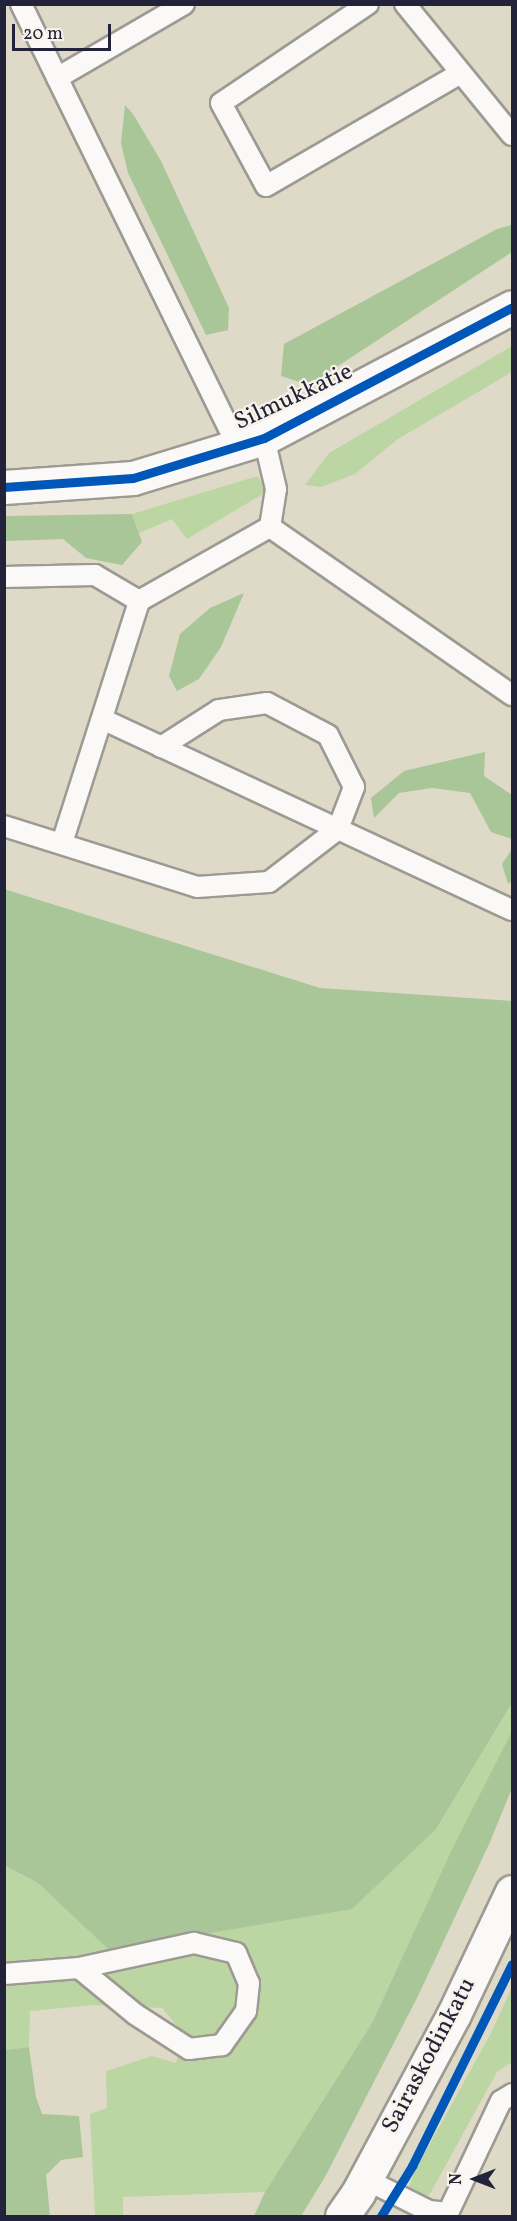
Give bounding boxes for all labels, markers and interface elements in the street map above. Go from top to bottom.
scale bar [15,12,114,50]
text: 20 m [23,22,63,47]
street label: Silmukkatie [230,358,358,438]
street label: Sairaskodinkatu [377,1973,483,2139]
north arrow [445,2149,505,2209]
text: N [446,2173,468,2185]

